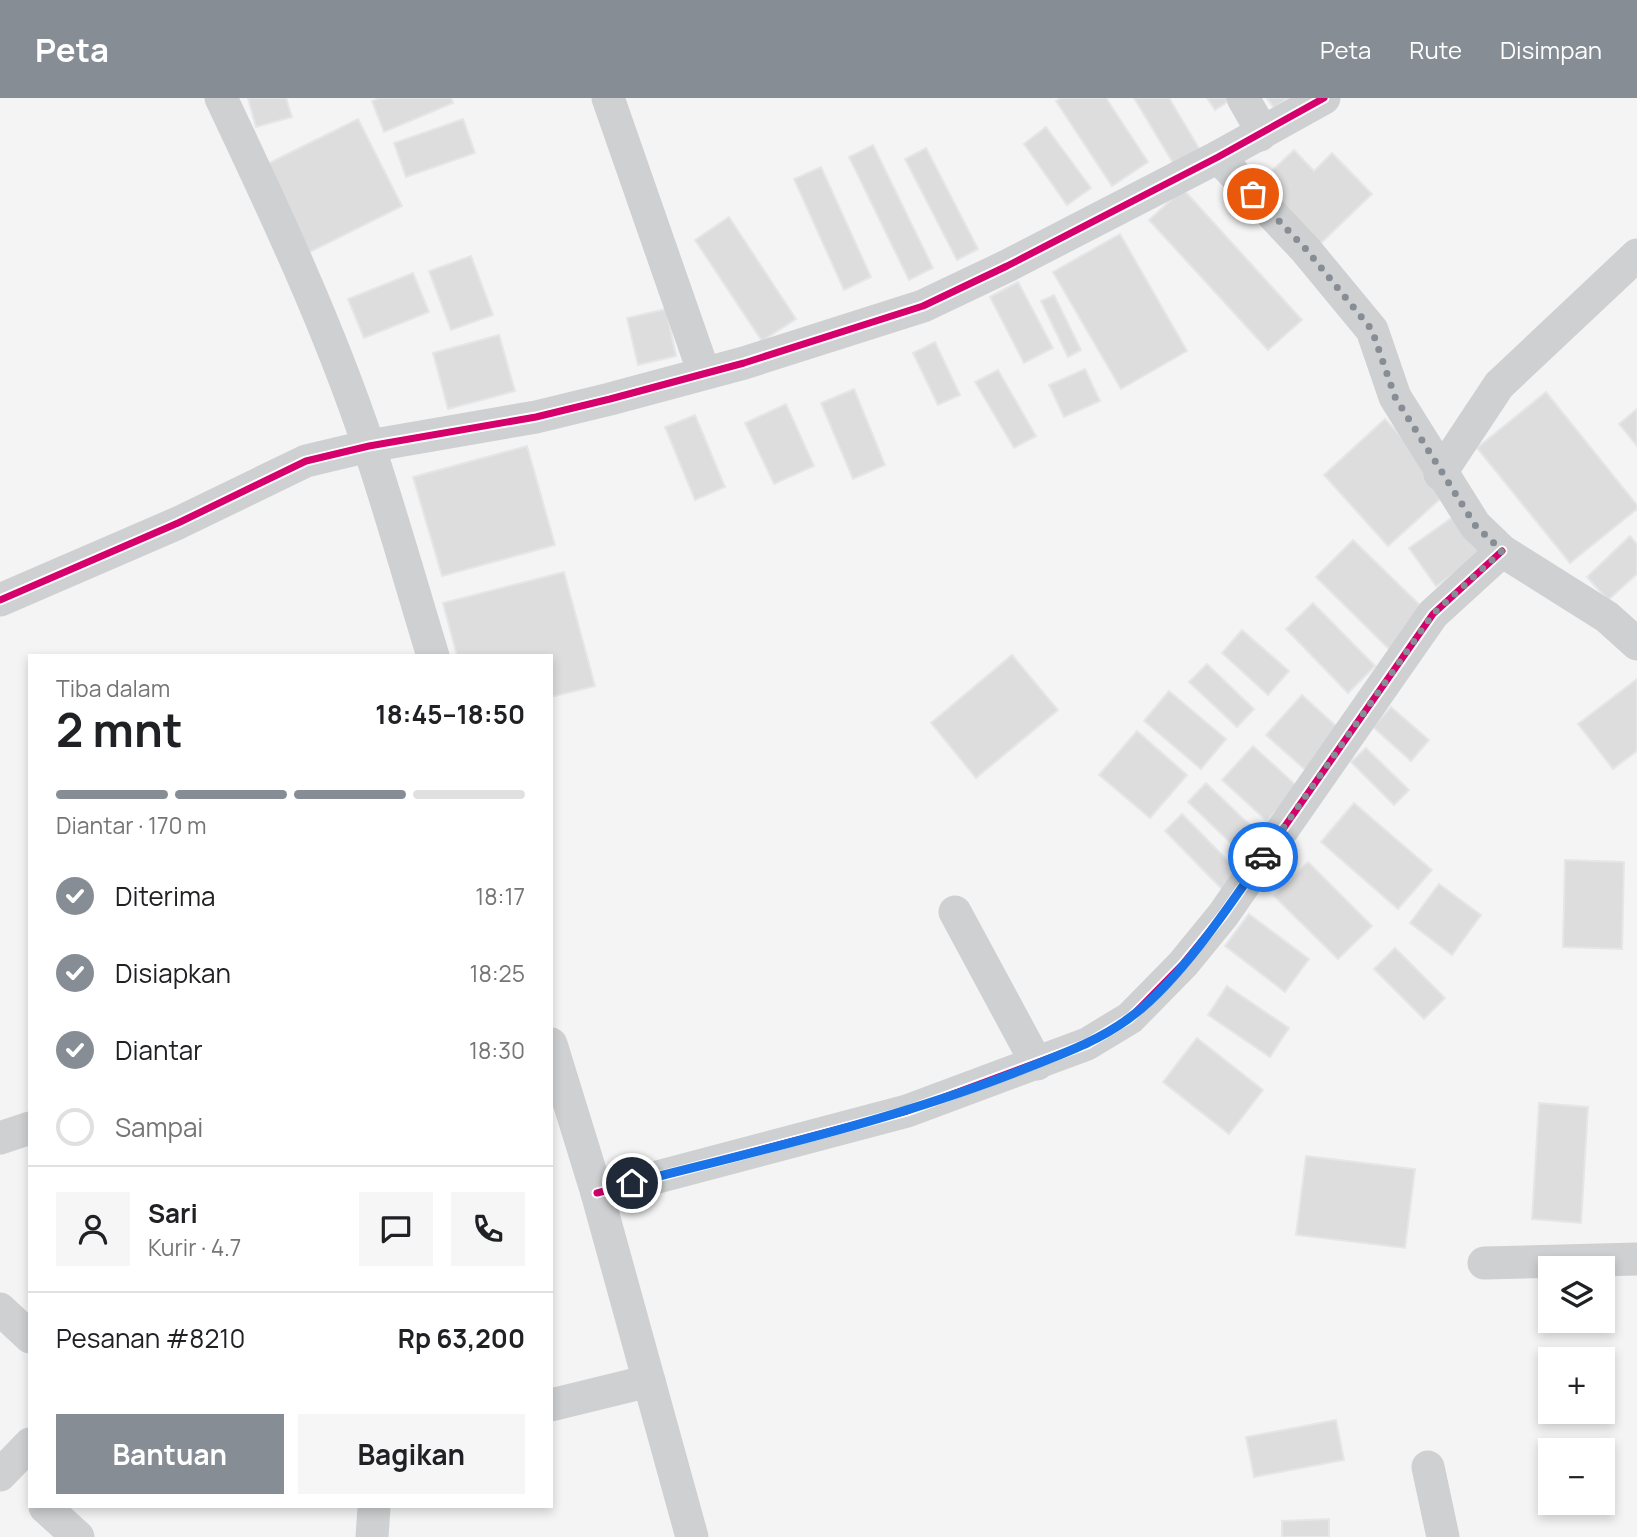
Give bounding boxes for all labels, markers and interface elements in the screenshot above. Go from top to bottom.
text: Peta [35,27,109,72]
text: Peta [1320,33,1371,66]
text: Rute [1409,33,1462,66]
text: Disimpan [1500,33,1602,66]
pin [1223,164,1283,224]
icon: bag [1234,175,1272,213]
text: Tiba dalam [56,672,170,704]
text: 18:45–18:50 [375,696,525,732]
text: 2 mnt [56,698,183,761]
text: Diantar · 170 m [56,809,207,841]
courier [1228,822,1298,892]
icon: car [1244,838,1282,876]
icon: check [56,877,94,915]
text: Diterima [115,878,216,914]
text: 18:17 [475,880,525,912]
icon: check [56,954,94,992]
text: Disiapkan [115,955,231,991]
text: 18:25 [469,957,525,989]
icon: check [56,1031,94,1069]
text: Diantar [115,1032,203,1068]
text: 18:30 [469,1034,525,1066]
text: Sampai [115,1109,203,1145]
pin [602,1153,662,1213]
icon: home [613,1164,651,1202]
button: person [56,1192,130,1266]
button: chat [359,1192,433,1266]
button: phone [451,1192,525,1266]
text: Sari [148,1195,198,1231]
text: Kurir · 4.7 [148,1231,241,1263]
map controls [1538,1256,1615,1515]
button: layers [1538,1256,1615,1333]
text: Pesanan #8210 [56,1320,245,1356]
text: Rp 63,200 [398,1320,525,1356]
button: + [1538,1347,1615,1424]
button: Bantuan [56,1414,284,1494]
button: Bagikan [298,1414,525,1494]
button: − [1538,1438,1615,1515]

